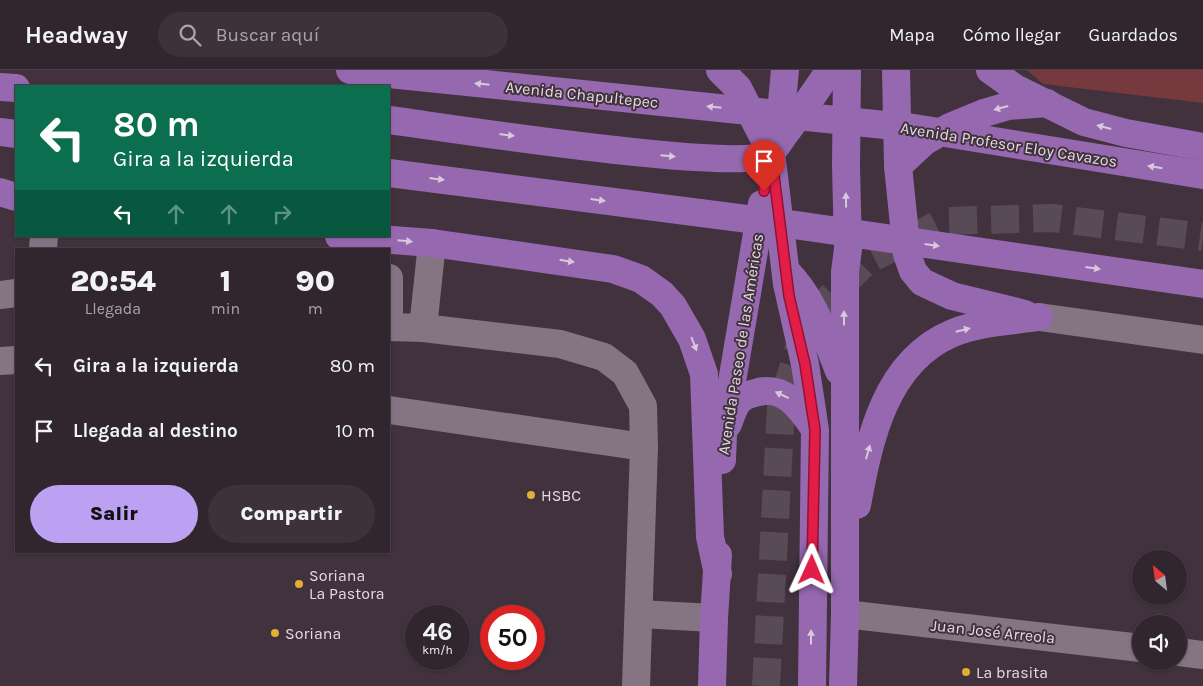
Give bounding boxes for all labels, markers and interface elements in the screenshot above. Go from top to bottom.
search box [158,12,508,57]
text: Headway [25,21,128,49]
icon: search [176,21,204,49]
text: Buscar aquí [216,24,319,46]
text: Mapa [889,24,935,46]
text: Cómo llegar [963,24,1061,46]
text: Guardados [1089,24,1178,46]
street label: Avenida Chapultepec [505,77,659,112]
one-way arrow [474,79,490,87]
one-way arrow [705,103,721,111]
text: 80 m [113,104,200,145]
icon: left [30,105,95,170]
one-way arrow [994,105,1009,113]
street label: Avenida Profesor Eloy Cavazos [899,118,1119,171]
one-way arrow [1096,123,1111,131]
one-way arrow [499,131,515,139]
pin [743,140,785,191]
text: Gira a la izquierda [113,146,294,172]
icon: arrive [750,147,778,175]
one-way arrow [660,152,676,160]
one-way arrow [1147,163,1163,171]
one-way arrow [429,176,445,184]
one-way arrow [842,192,850,208]
one-way arrow [591,196,607,204]
icon: left [109,200,137,228]
icon: ahead [162,200,190,228]
icon: ahead [215,200,243,228]
icon: right [268,200,296,228]
street label: Avenida Paseo de las Américas [714,232,767,456]
one-way arrow [398,237,414,245]
one-way arrow [925,241,941,249]
one-way arrow [559,258,575,266]
text: 20:54 [70,263,156,299]
text: 1 [220,263,231,299]
text: 90 [295,263,335,299]
one-way arrow [1085,264,1101,272]
text: Llegada [85,299,141,318]
text: min [211,299,240,318]
text: m [308,299,323,318]
one-way arrow [841,310,849,326]
one-way arrow [955,326,970,334]
one-way arrow [690,337,698,351]
icon: left [30,352,58,380]
text: Gira a la izquierda [73,355,239,377]
text: 80 m [330,355,375,377]
one-way arrow [775,391,789,399]
icon: arrive [30,417,58,445]
text: Llegada al destino [73,420,238,442]
text: 10 m [335,420,375,442]
one-way arrow [864,445,872,460]
button: Salir [30,485,198,543]
button: Compartir [208,485,375,543]
place label: HSBC [541,486,581,505]
marker: HSBC [525,489,537,501]
position arrow [785,543,837,595]
north arrow [1132,550,1188,605]
map controls [1132,550,1187,670]
place label: Soriana La Pastora [309,566,385,603]
marker: Soriana La Pastora [293,578,305,590]
speed limit sign: 50 [480,605,545,670]
button: sound [1132,615,1187,670]
street label: Juan José Arreola [930,616,1056,647]
text: 46 [422,617,453,646]
place label: Soriana [285,624,341,643]
marker: Soriana [269,627,281,639]
one-way arrow [807,629,815,645]
text: km/h [422,643,453,657]
place label: La brasita [976,663,1048,682]
marker: La brasita [960,666,972,678]

